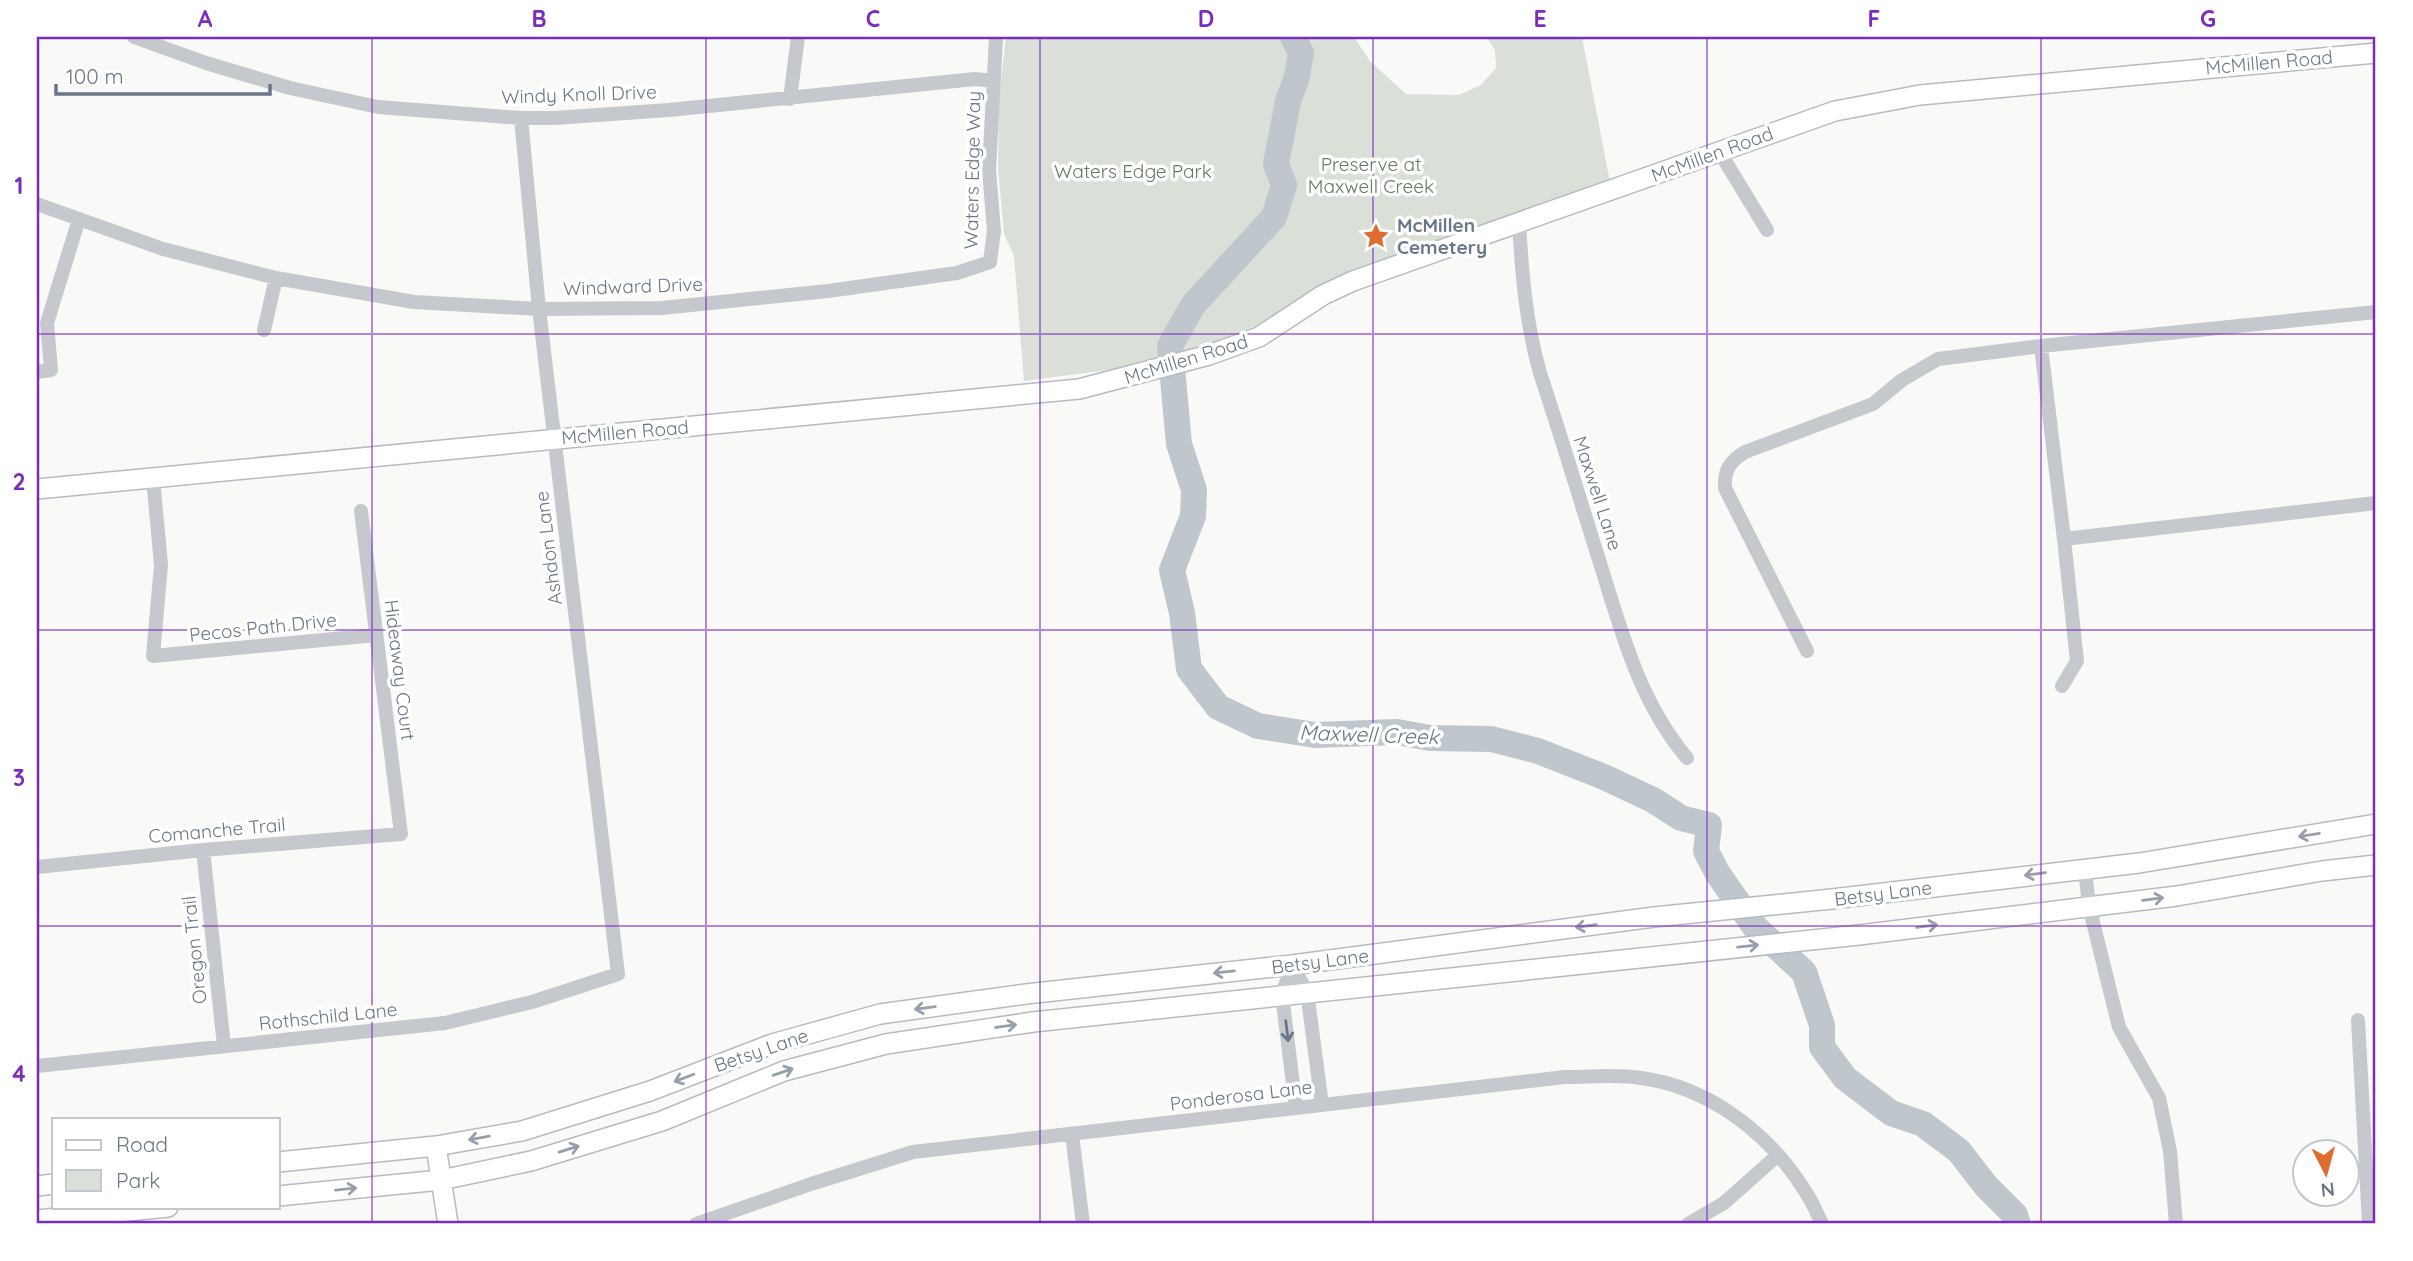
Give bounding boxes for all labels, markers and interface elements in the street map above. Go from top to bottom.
text: A [198,4,213,33]
text: B [531,4,547,33]
text: C [866,4,880,33]
text: D [1198,4,1214,33]
text: E [1533,4,1547,33]
text: F [1868,4,1880,33]
text: G [2200,4,2216,33]
street label: McMillen Road [2204,44,2334,80]
scale bar [56,52,270,96]
text: 100 m [66,63,124,89]
street label: Windy Knoll Drive [501,79,657,109]
street label: Waters Edge Way [959,91,985,249]
street label: McMillen Road [1648,121,1776,187]
park label: Preserve at Maxwell Creek [1308,152,1434,198]
park label: Waters Edge Park [1054,159,1212,183]
text: 1 [15,171,23,200]
place label: McMillen Cemetery [1397,213,1487,259]
place icon: McMillen Cemetery [1361,221,1391,251]
street label: Windward Drive [563,272,703,300]
street label: McMillen Road [1121,329,1251,389]
street label: McMillen Road [560,414,690,450]
street label: Maxwell Lane [1568,433,1628,553]
text: 2 [12,467,26,496]
street label: Ashdon Lane [529,490,567,606]
street label: Hideaway Court [379,598,421,742]
street label: Pecos Path Drive [188,607,338,647]
water label: Maxwell Creek [1299,719,1441,749]
text: 3 [13,763,25,792]
street label: Comanche Trail [147,812,287,848]
one-way arrow [2298,829,2321,842]
one-way arrow [2024,868,2047,881]
street label: Betsy Lane [1833,875,1933,911]
one-way arrow [2141,892,2163,905]
street label: Oregon Trail [176,895,212,1005]
one-way arrow [1575,919,1598,932]
one-way arrow [1915,920,1938,933]
one-way arrow [1736,940,1759,953]
street label: Betsy Lane [1270,943,1370,979]
one-way arrow [1213,966,1236,979]
street label: Rothschild Lane [258,997,398,1035]
one-way arrow [914,1002,937,1015]
one-way arrow [994,1019,1016,1032]
one-way arrow [1280,1019,1293,1042]
street label: Betsy Lane [711,1023,811,1077]
text: 4 [12,1059,26,1088]
one-way arrow [772,1065,794,1077]
one-way arrow [673,1072,695,1085]
street label: Ponderosa Lane [1168,1074,1314,1116]
legend [52,1118,280,1208]
text: Road [116,1131,168,1157]
one-way arrow [468,1132,491,1146]
north arrow [2290,1138,2360,1208]
one-way arrow [558,1142,580,1154]
text: Park [116,1167,160,1193]
text: N [2320,1177,2336,1203]
one-way arrow [334,1183,357,1196]

